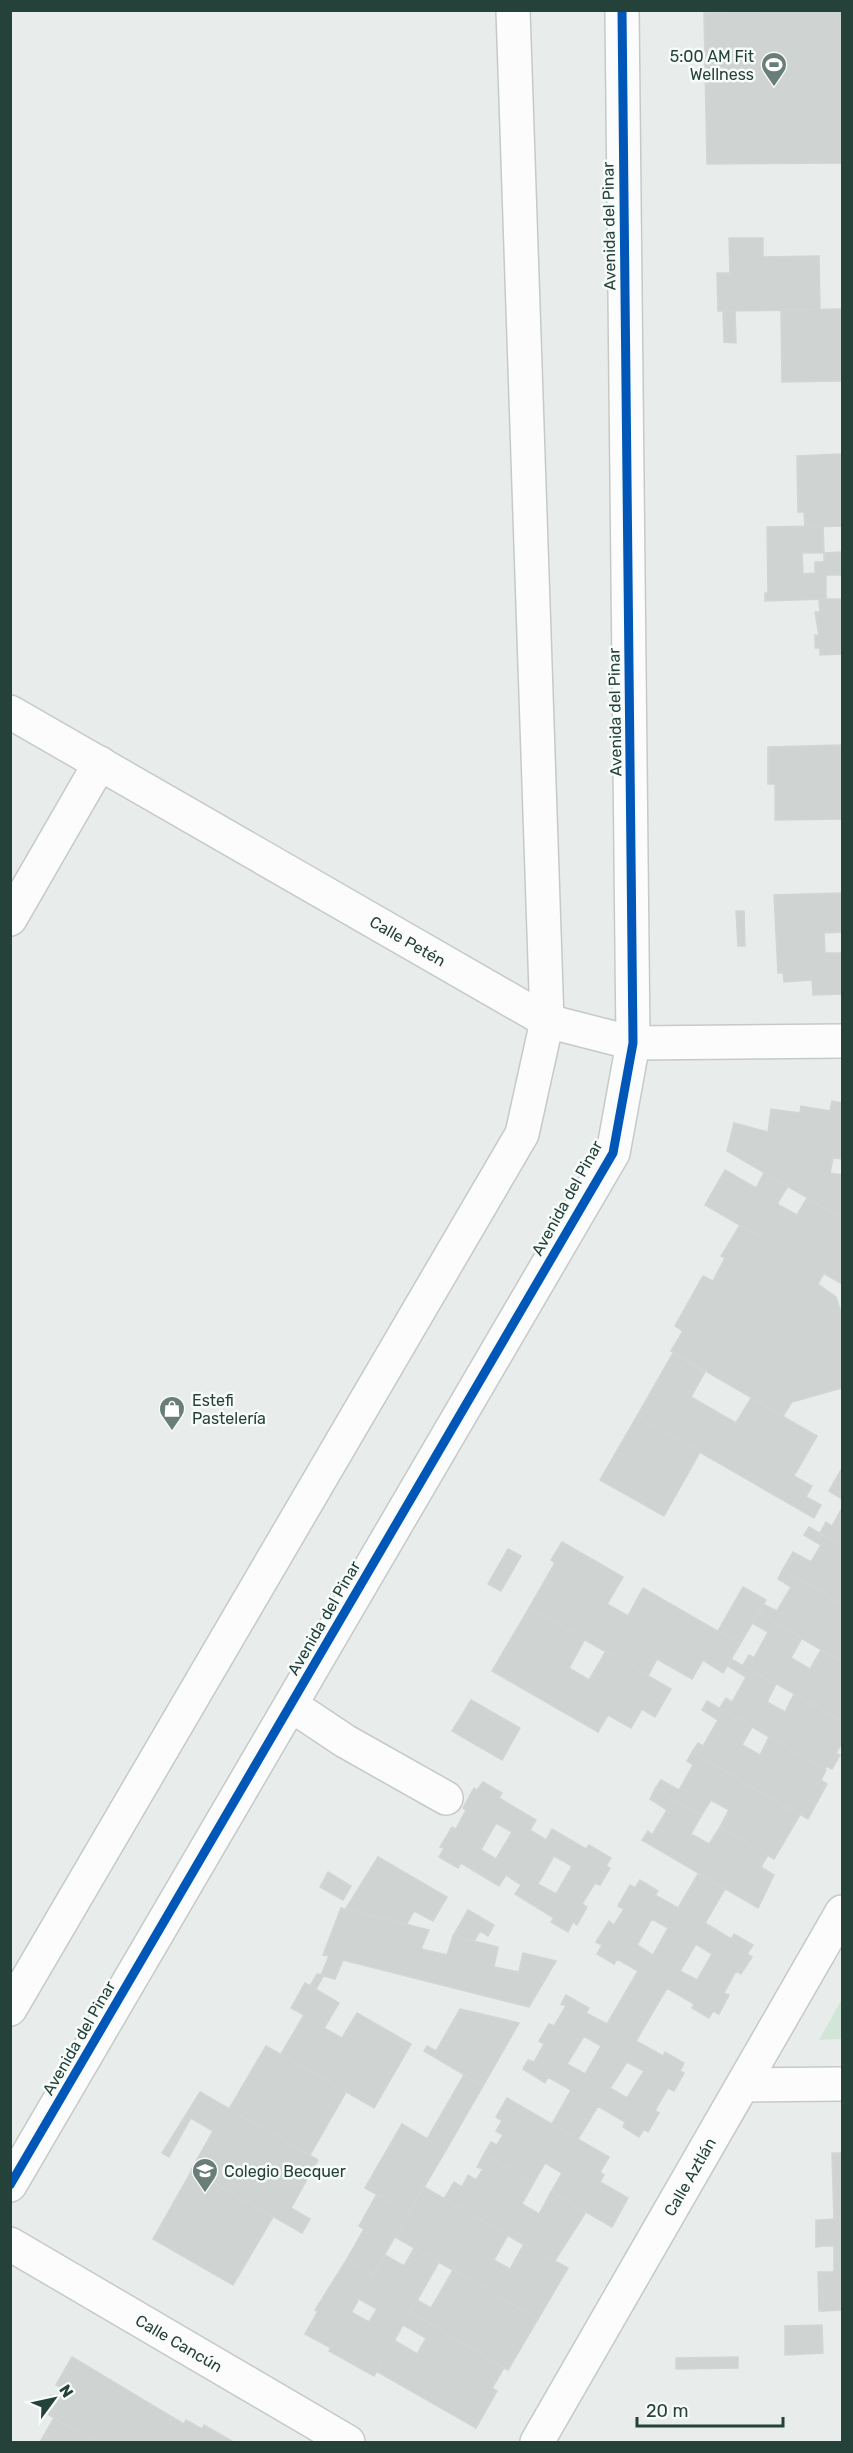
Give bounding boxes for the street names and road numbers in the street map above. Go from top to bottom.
street label: Avenida del Pinar [598,162,620,290]
street label: Avenida del Pinar [604,648,626,776]
street label: Calle Petén [367,912,449,970]
street label: Avenida del Pinar [528,1137,606,1259]
street label: Avenida del Pinar [284,1558,364,1678]
street label: Avenida del Pinar [39,1978,119,2098]
street label: Calle Aztlán [660,2134,720,2219]
street label: Calle Cancún [132,2310,226,2376]

